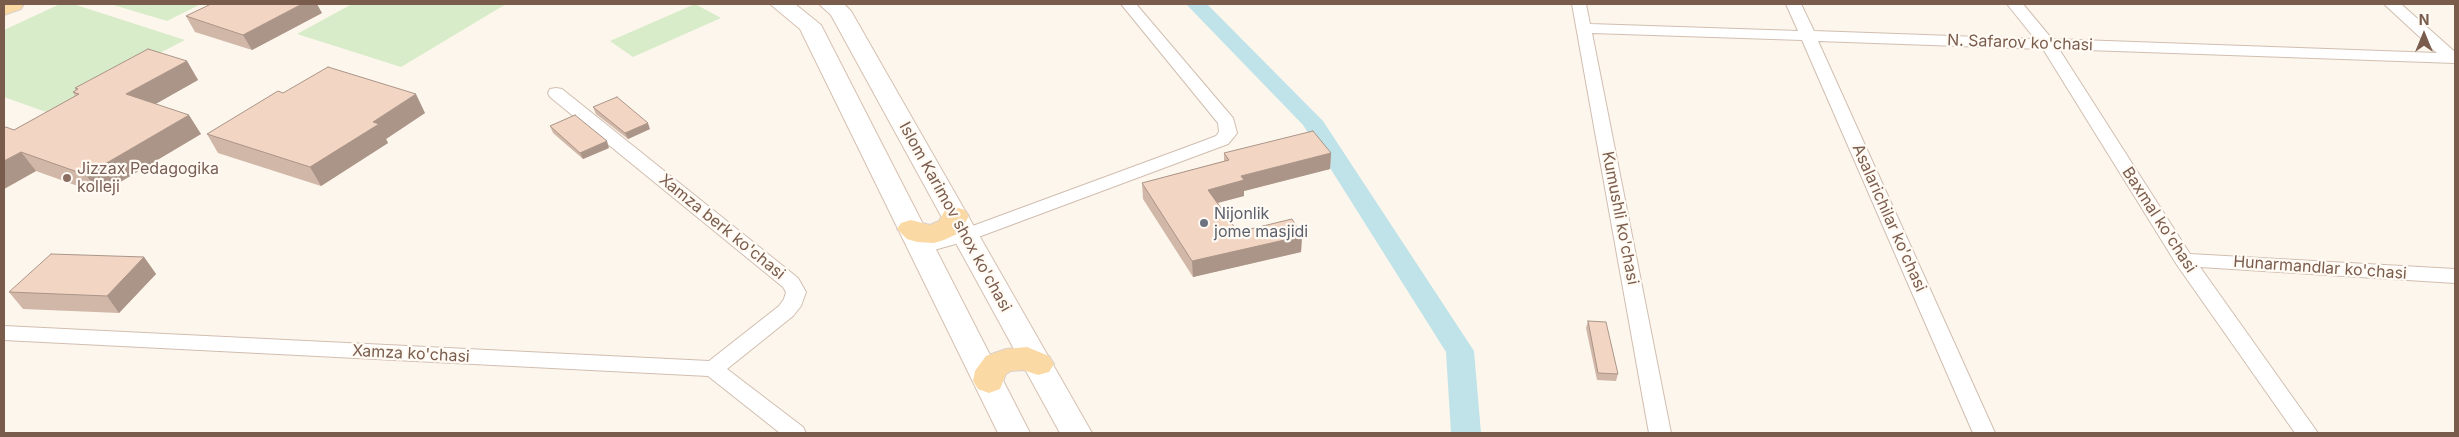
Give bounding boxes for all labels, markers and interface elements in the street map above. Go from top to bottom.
north arrow [2399,10,2449,60]
text: N [2419,11,2429,28]
street label: N. Safarov ko'chasi [1947,31,2093,55]
street label: Islom Karimov shox ko'chasi [895,119,1015,315]
street label: Asalarichilar ko'chasi [1848,141,1930,295]
street label: Kumushli ko'chasi [1598,150,1642,286]
place label: Jizzax Pedagogika kolleji [77,159,219,197]
street label: Baxmal ko'chasi [2118,164,2200,276]
street label: Xamza berk ko'chasi [655,170,789,284]
marker: Jizzax Pedagogika kolleji [61,172,73,184]
place label: Nijonlik jome masjidi [1214,204,1308,242]
marker: Nijonlik jome masjidi [1198,217,1210,229]
street label: Hunarmandlar ko'chasi [2233,252,2407,284]
street label: Xamza ko'chasi [352,341,470,367]

